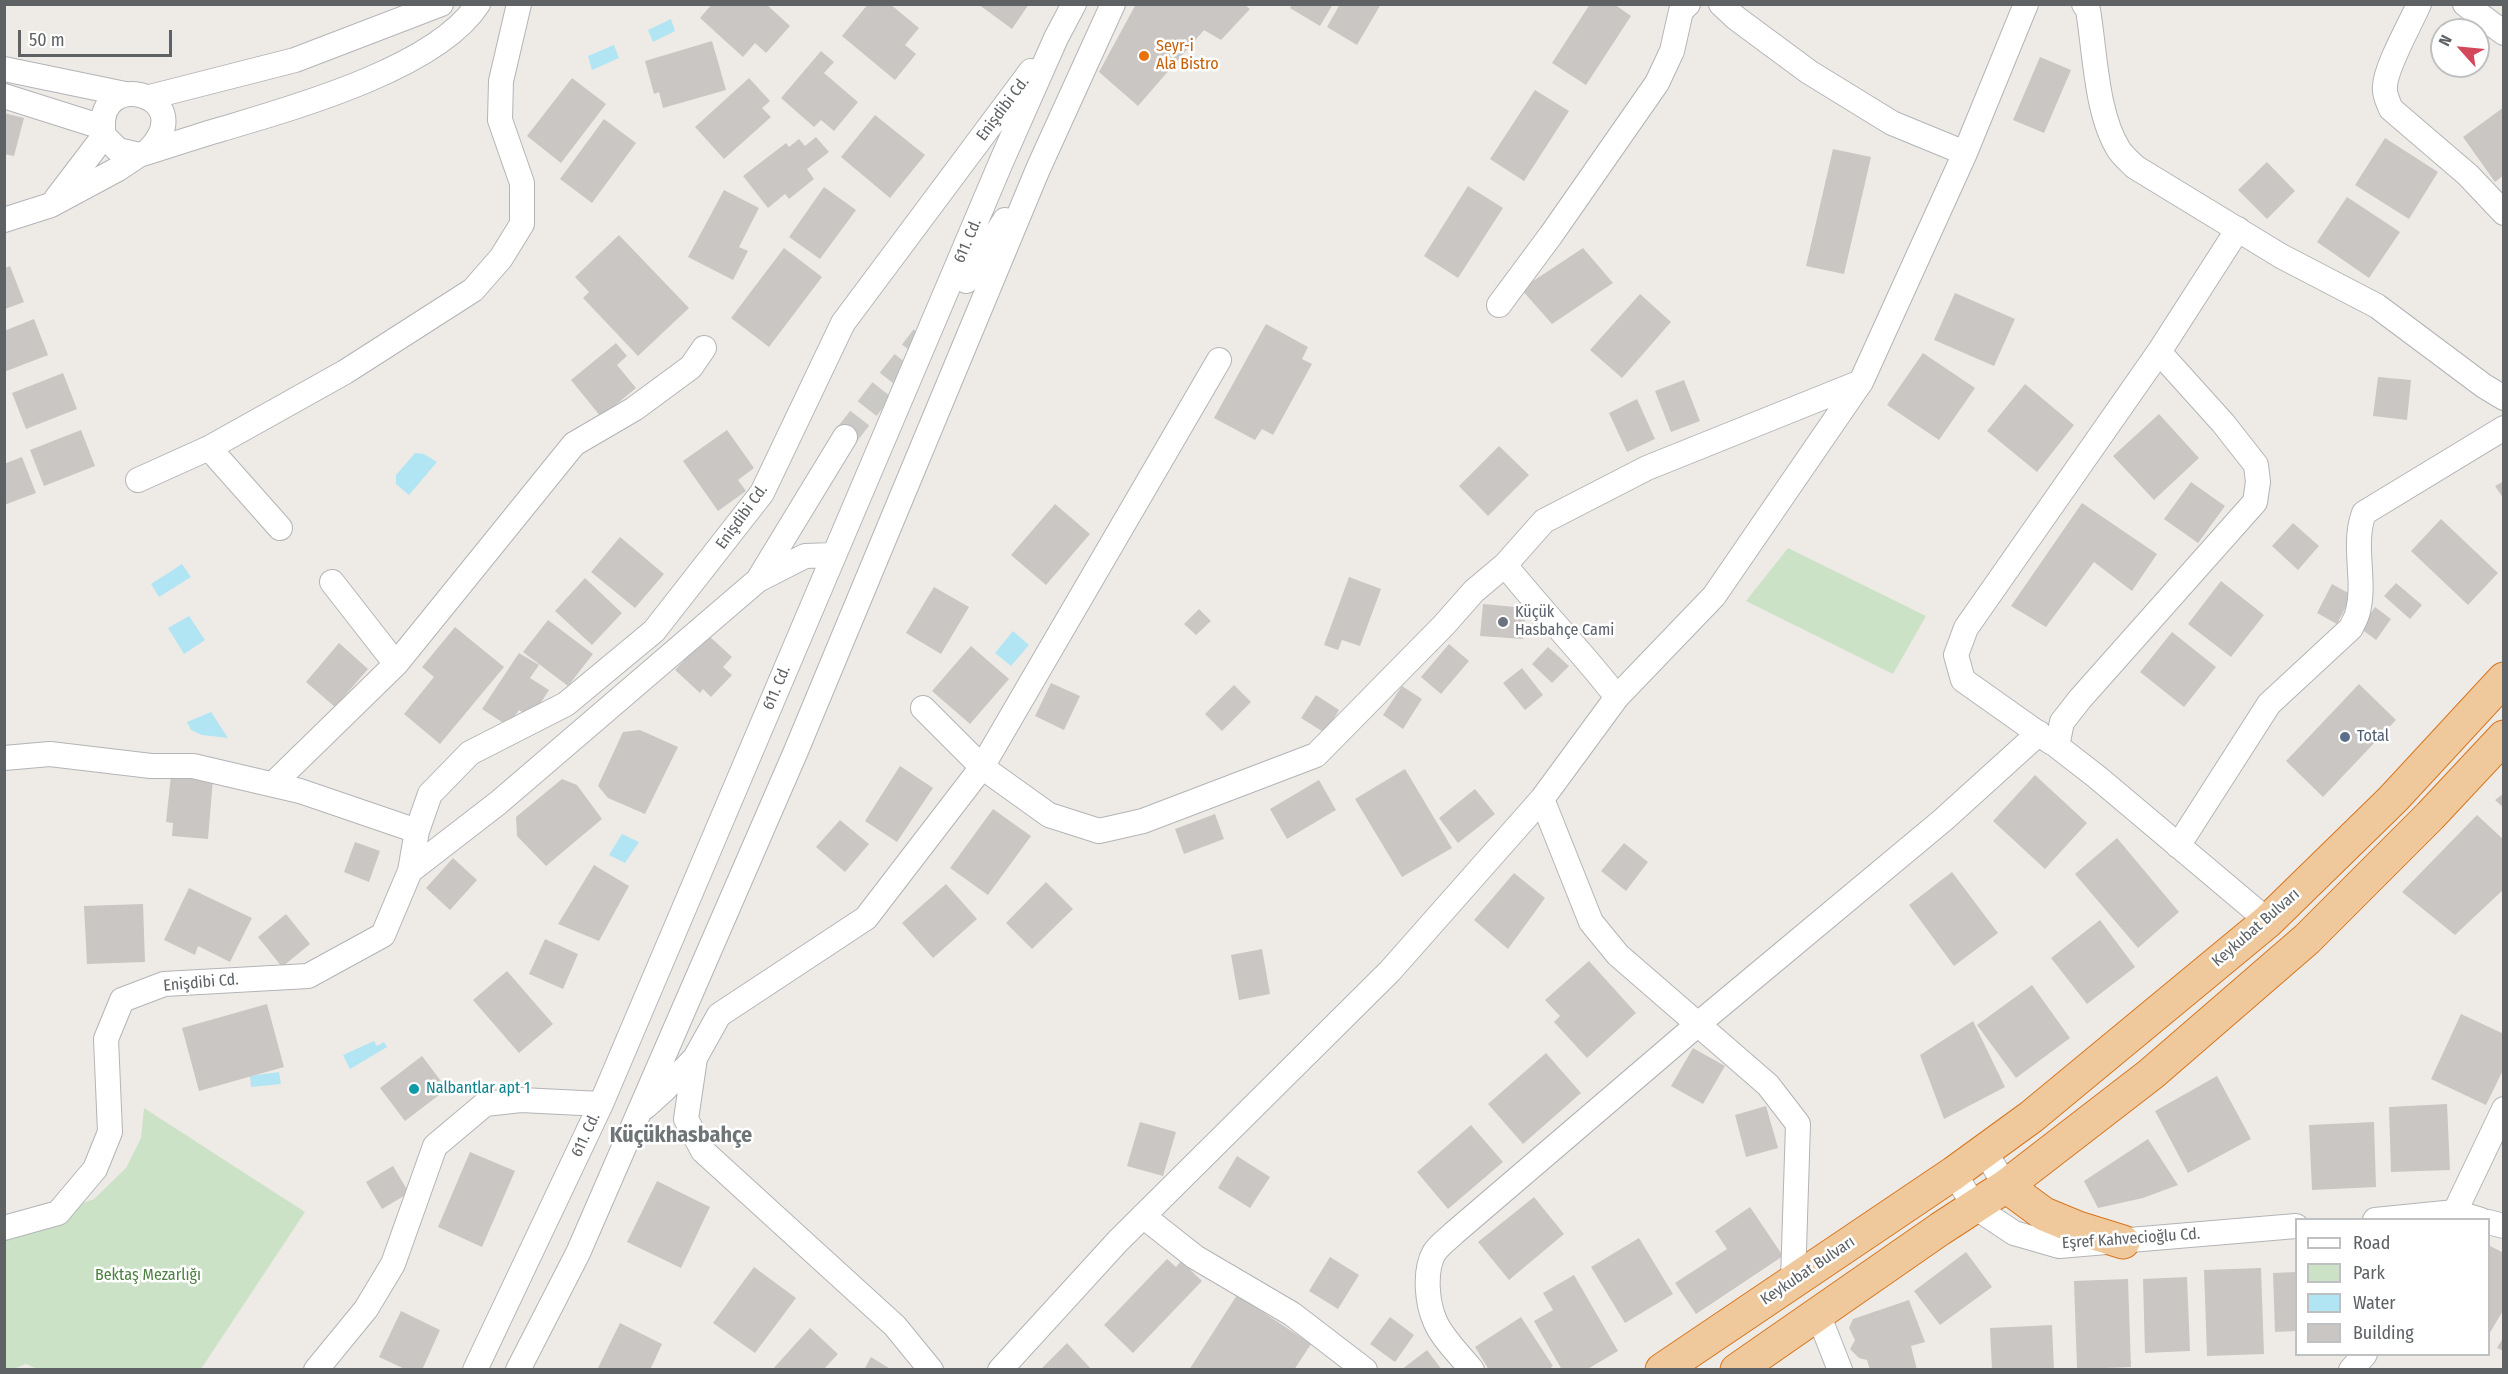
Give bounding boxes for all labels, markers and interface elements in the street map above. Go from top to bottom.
scale bar [21,18,176,56]
north arrow [2430,18,2490,78]
text: 50 m [29,29,65,51]
text: N [2435,32,2456,49]
place label: Seyr-i Ala Bistro [1156,37,1219,75]
marker: Seyr-i Ala Bistro [1137,49,1151,63]
street label: Enişdibi Cd. [973,73,1033,145]
street label: 611. Cd. [950,216,986,266]
street label: Enişdibi Cd. [712,481,772,553]
place label: Küçük Hasbahçe Cami [1515,603,1614,641]
marker: Küçük Hasbahçe Cami [1496,615,1510,629]
street label: 611. Cd. [759,663,795,713]
place label: Total [2357,727,2389,747]
marker: Total [2338,730,2352,744]
street label: Keykubat Bulvarı [2208,885,2304,971]
street label: Enişdibi Cd. [163,970,239,996]
place label: Nalbantlar apt 1 [426,1079,530,1099]
marker: Nalbantlar apt 1 [407,1082,421,1096]
street label: 611. Cd. [567,1110,605,1160]
district label: Küçükhasbahçe [610,1123,752,1149]
legend [2295,1218,2490,1356]
street label: Eşref Kahvecioğlu Cd. [2061,1225,2201,1253]
street label: Keykubat Bulvarı [1757,1232,1859,1310]
text: Road [2353,1232,2390,1254]
text: Park [2353,1262,2385,1284]
park label: Bektaş Mezarlığı [95,1266,201,1286]
text: Water [2353,1292,2396,1314]
text: Building [2353,1322,2414,1344]

